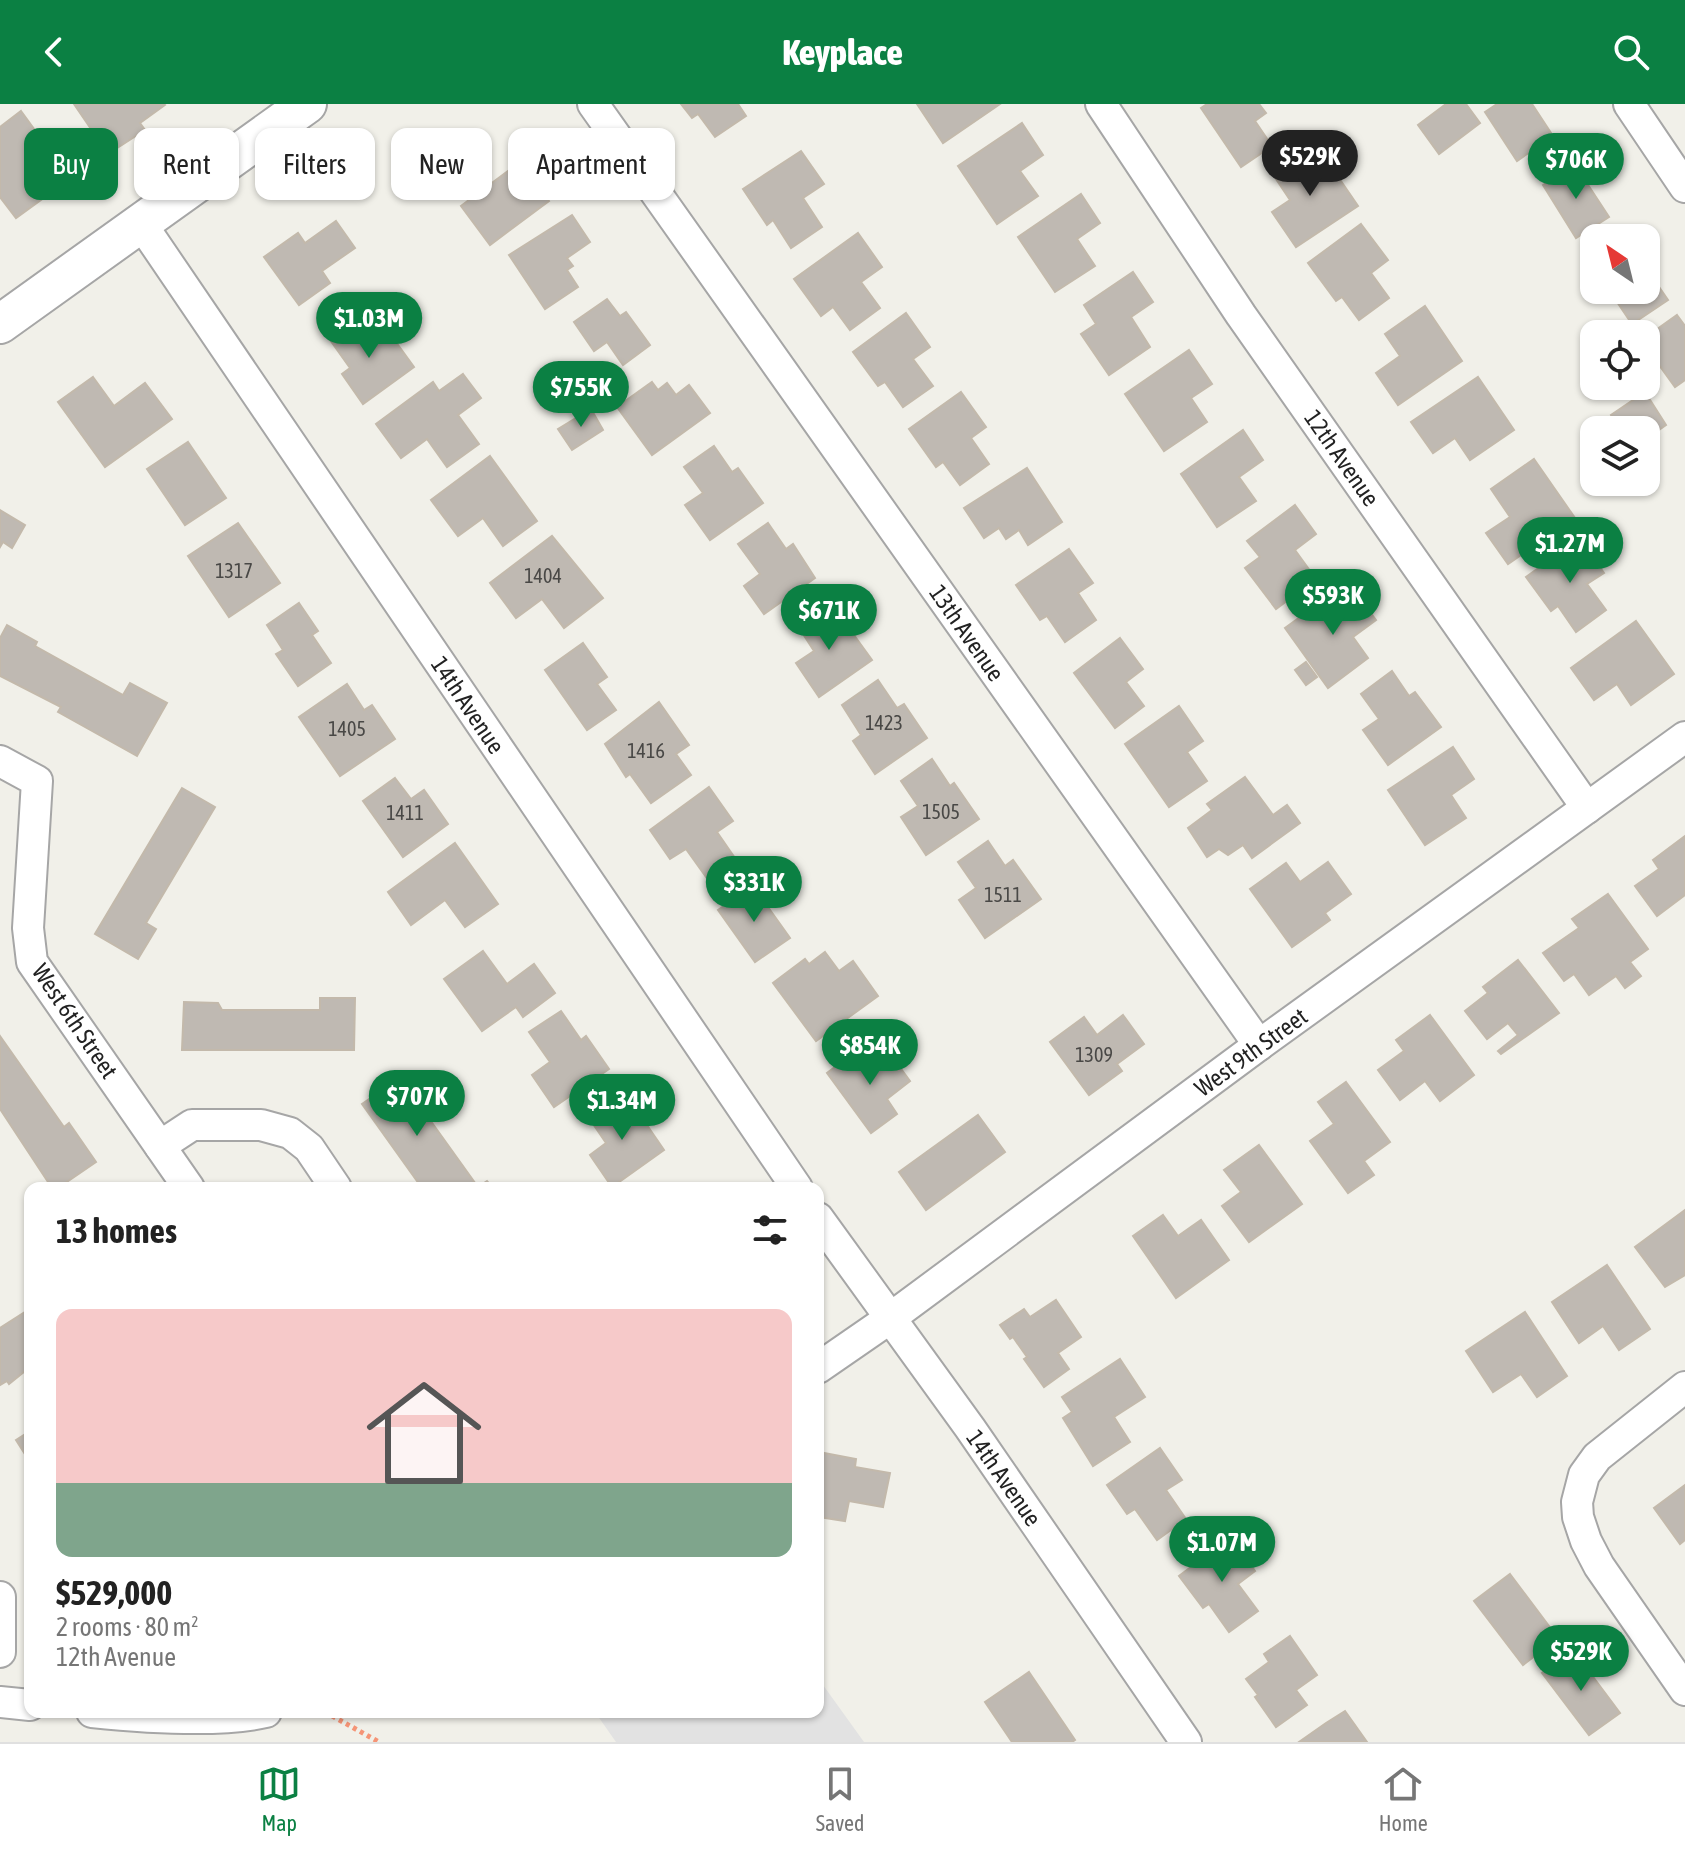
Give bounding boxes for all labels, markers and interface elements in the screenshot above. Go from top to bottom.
icon: back [32,30,76,74]
icon: search [1609,30,1653,74]
text: Keyplace [782,31,903,73]
chip: Buy [24,128,118,200]
chip: Rent [134,128,239,200]
chip: Filters [255,128,375,200]
chip: New [391,128,492,200]
chip: Apartment [508,128,675,200]
pin: $529K [1254,130,1366,198]
pin: $706K [1520,133,1632,201]
text: $529K [1280,141,1340,171]
text: $706K [1546,144,1606,174]
north arrow [1580,224,1660,304]
map controls [1580,224,1660,496]
pin: $1.03M [304,292,434,360]
text: $1.03M [334,303,404,333]
button: locate [1580,320,1660,400]
pin: $755K [525,361,637,429]
text: $755K [551,372,611,402]
street label: 12th Avenue [1299,405,1385,511]
button: layers [1580,416,1660,496]
pin: $1.27M [1505,517,1635,585]
text: $1.27M [1535,528,1605,558]
house number: 1317 [215,559,253,582]
house number: 1404 [524,564,562,587]
pin: $593K [1277,569,1389,637]
street label: 13th Avenue [924,580,1010,686]
text: $593K [1303,580,1363,610]
pin: $671K [773,584,885,652]
text: $671K [799,595,859,625]
street label: 14th Avenue [426,652,510,758]
house number: 1423 [865,711,903,734]
house number: 1405 [328,717,366,740]
house number: 1416 [627,739,665,762]
house number: 1505 [922,800,960,823]
house number: 1411 [386,801,424,824]
pin: $331K [698,856,810,924]
text: $331K [724,867,784,897]
house number: 1511 [984,883,1022,906]
street label: West 6th Street [27,959,123,1083]
street label: West 9th Street [1190,1002,1312,1102]
pin: $854K [814,1019,926,1087]
text: $854K [840,1030,900,1060]
house number: 1309 [1075,1043,1113,1066]
pin: $707K [361,1070,473,1138]
pin: $1.34M [557,1074,687,1142]
text: $707K [387,1081,447,1111]
text: $1.34M [587,1085,657,1115]
icon: filters [748,1208,792,1252]
text: 13 homes [56,1211,177,1250]
icon: home [352,1361,496,1505]
street label: 14th Avenue [961,1425,1047,1531]
pin: $1.07M [1157,1516,1287,1584]
text: $1.07M [1187,1527,1257,1557]
text: $529,000 [56,1573,172,1612]
text: 2 rooms · 80 m² [56,1612,198,1642]
pin: $529K [1525,1625,1637,1693]
text: $529K [1551,1636,1611,1666]
text: 12th Avenue [56,1642,176,1672]
tab: Map [257,1762,301,1836]
tab: Saved [816,1762,864,1836]
tab: Home [1379,1762,1428,1836]

